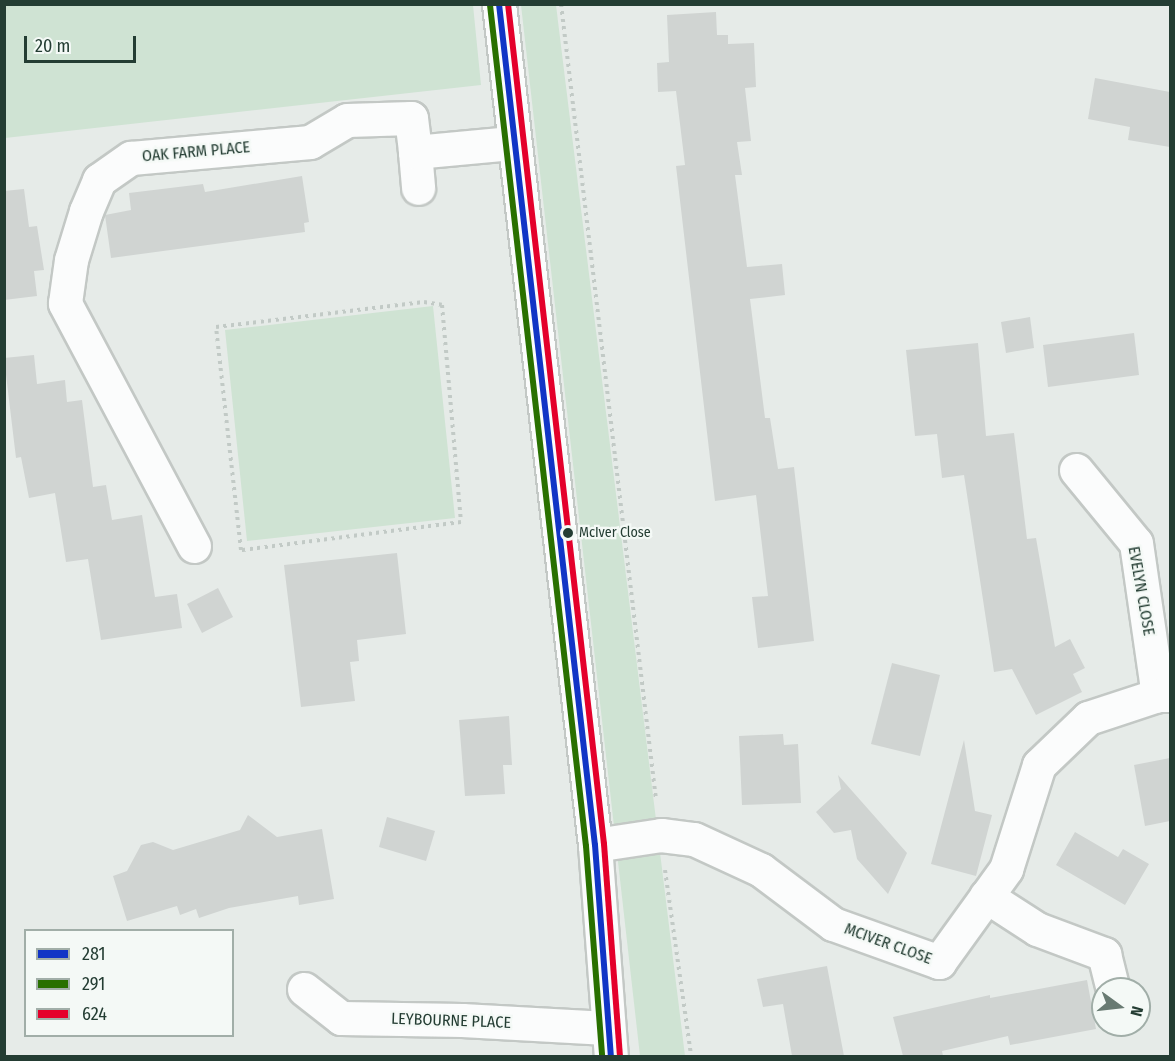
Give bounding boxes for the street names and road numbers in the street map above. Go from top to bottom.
street label: OAK FARM PLACE [141,138,251,166]
street label: EVELYN CLOSE [1124,545,1158,637]
street label: MCIVER CLOSE [842,919,934,969]
street label: LEYBOURNE PLACE [391,1009,511,1033]

